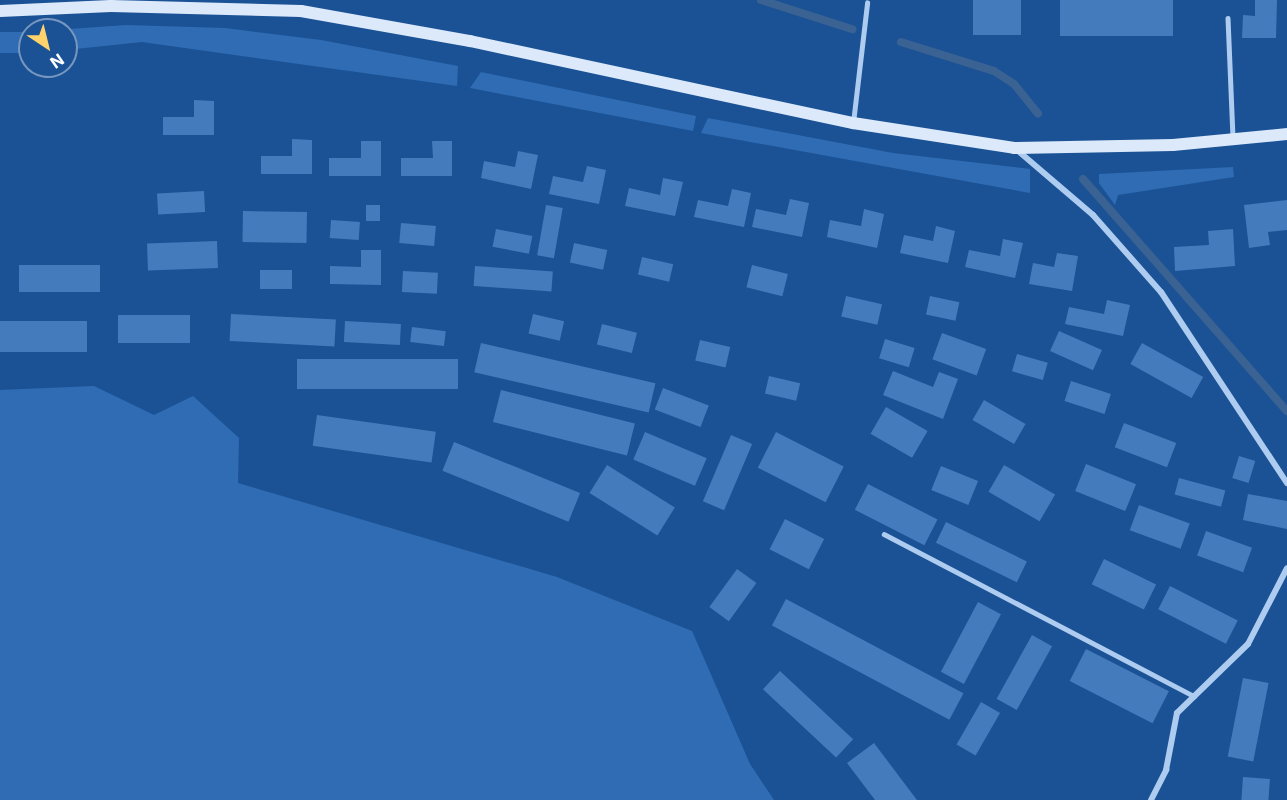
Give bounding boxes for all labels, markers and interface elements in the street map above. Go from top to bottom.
north arrow [18,18,78,78]
text: N [46,49,68,73]

